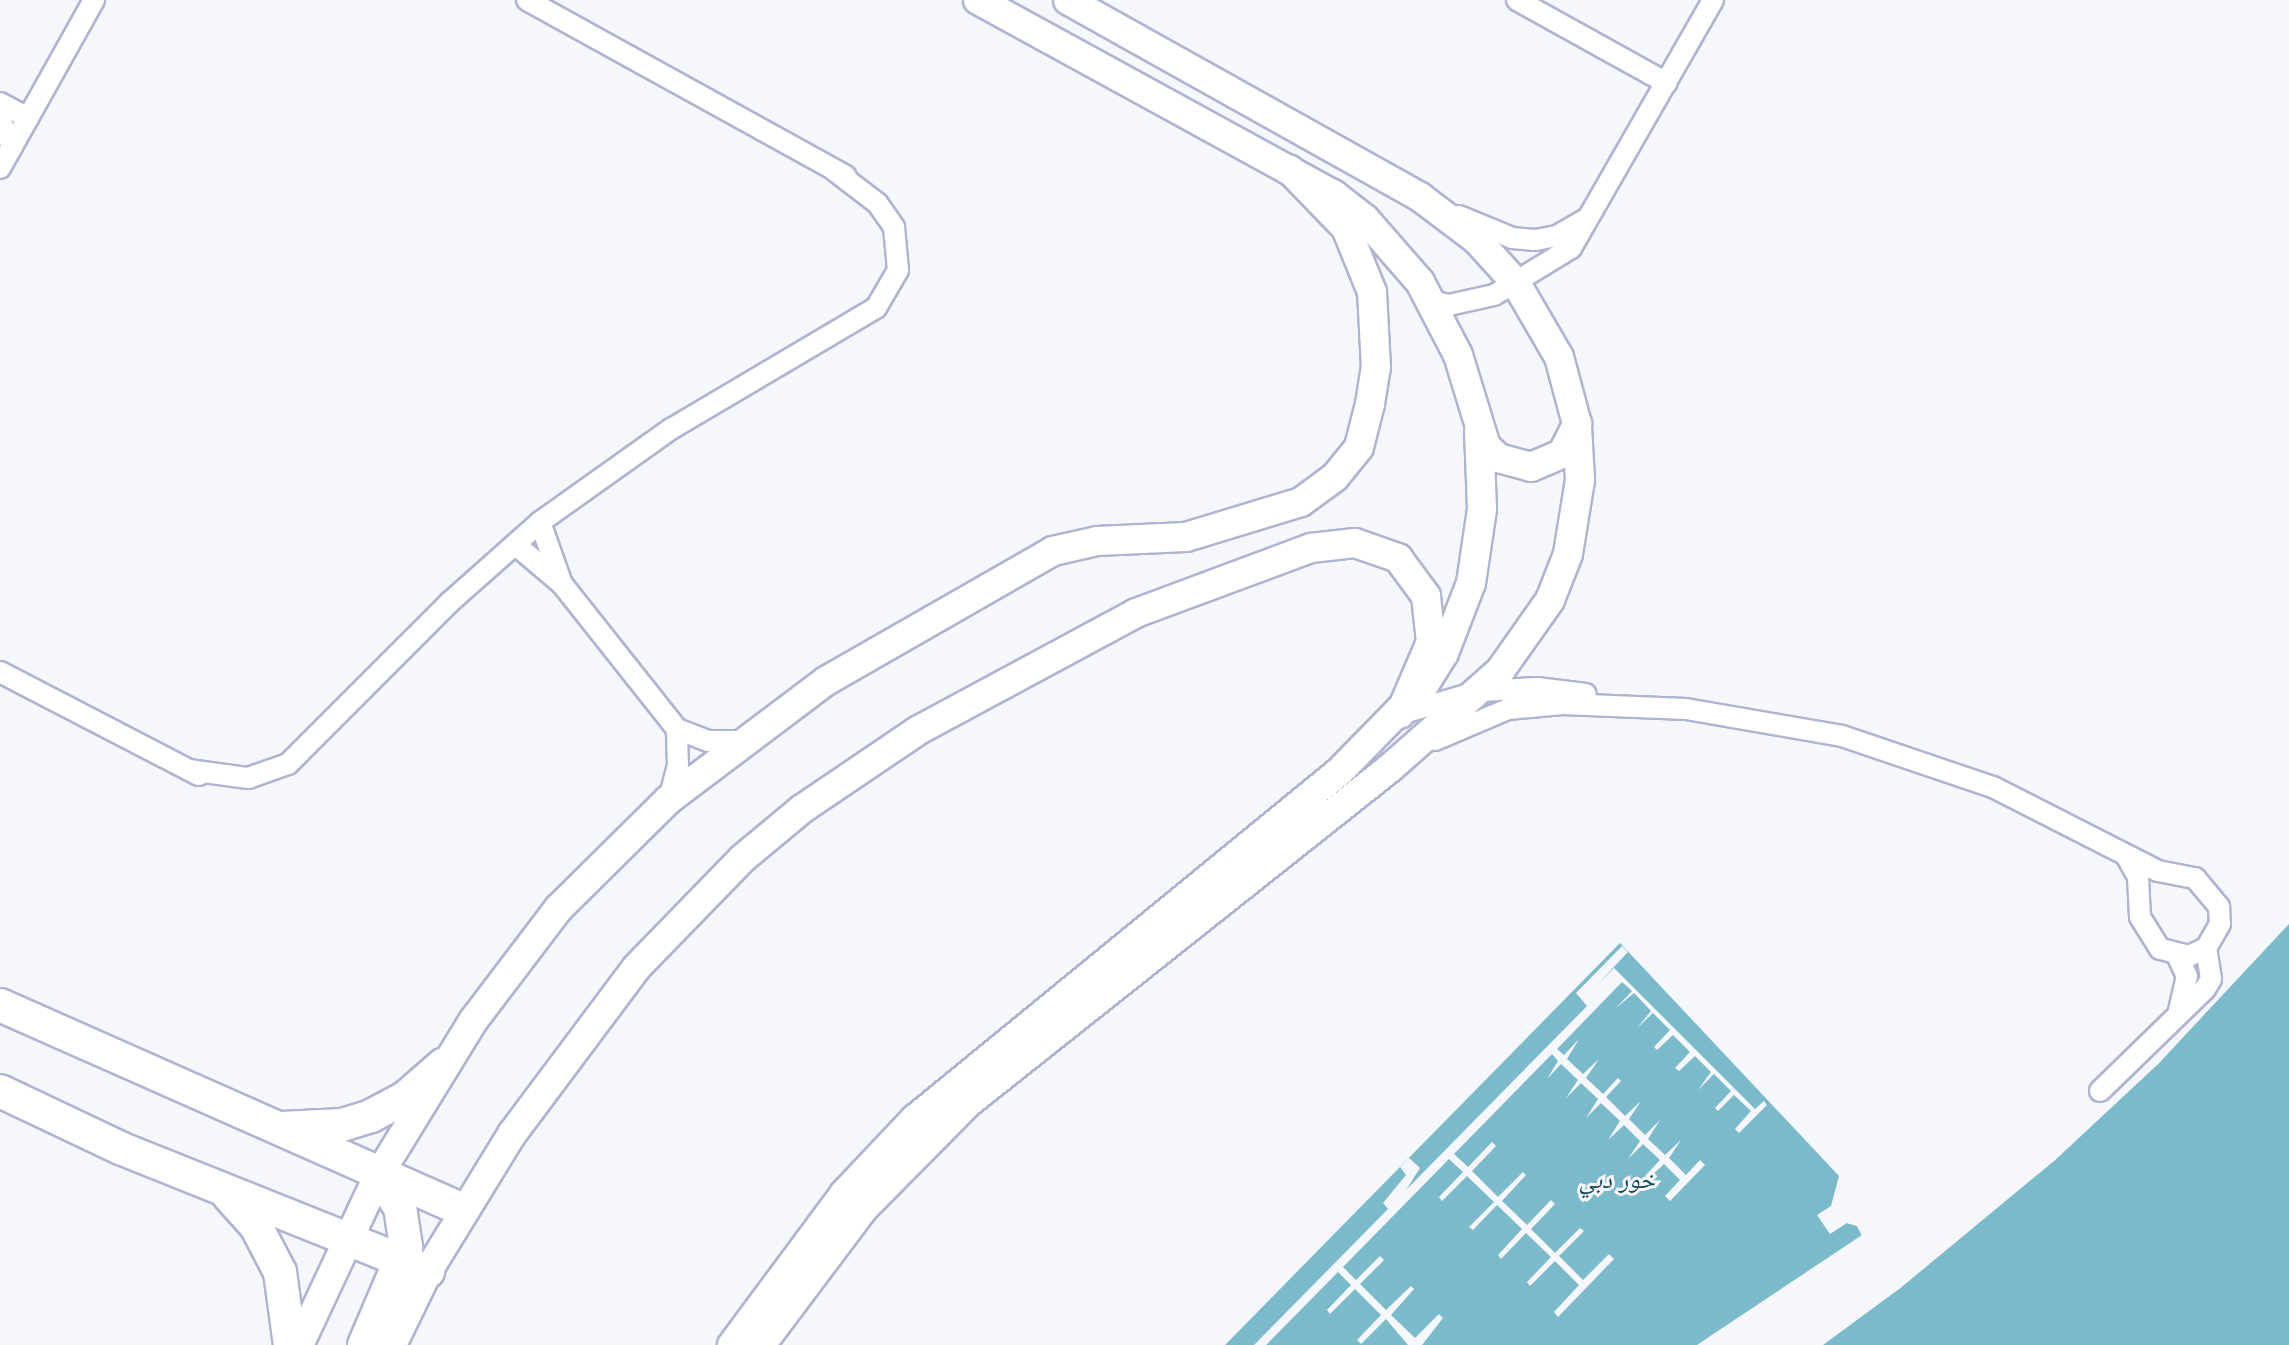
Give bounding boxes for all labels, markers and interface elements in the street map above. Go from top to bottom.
water label: خور دبي [1579,1166,1655,1194]

